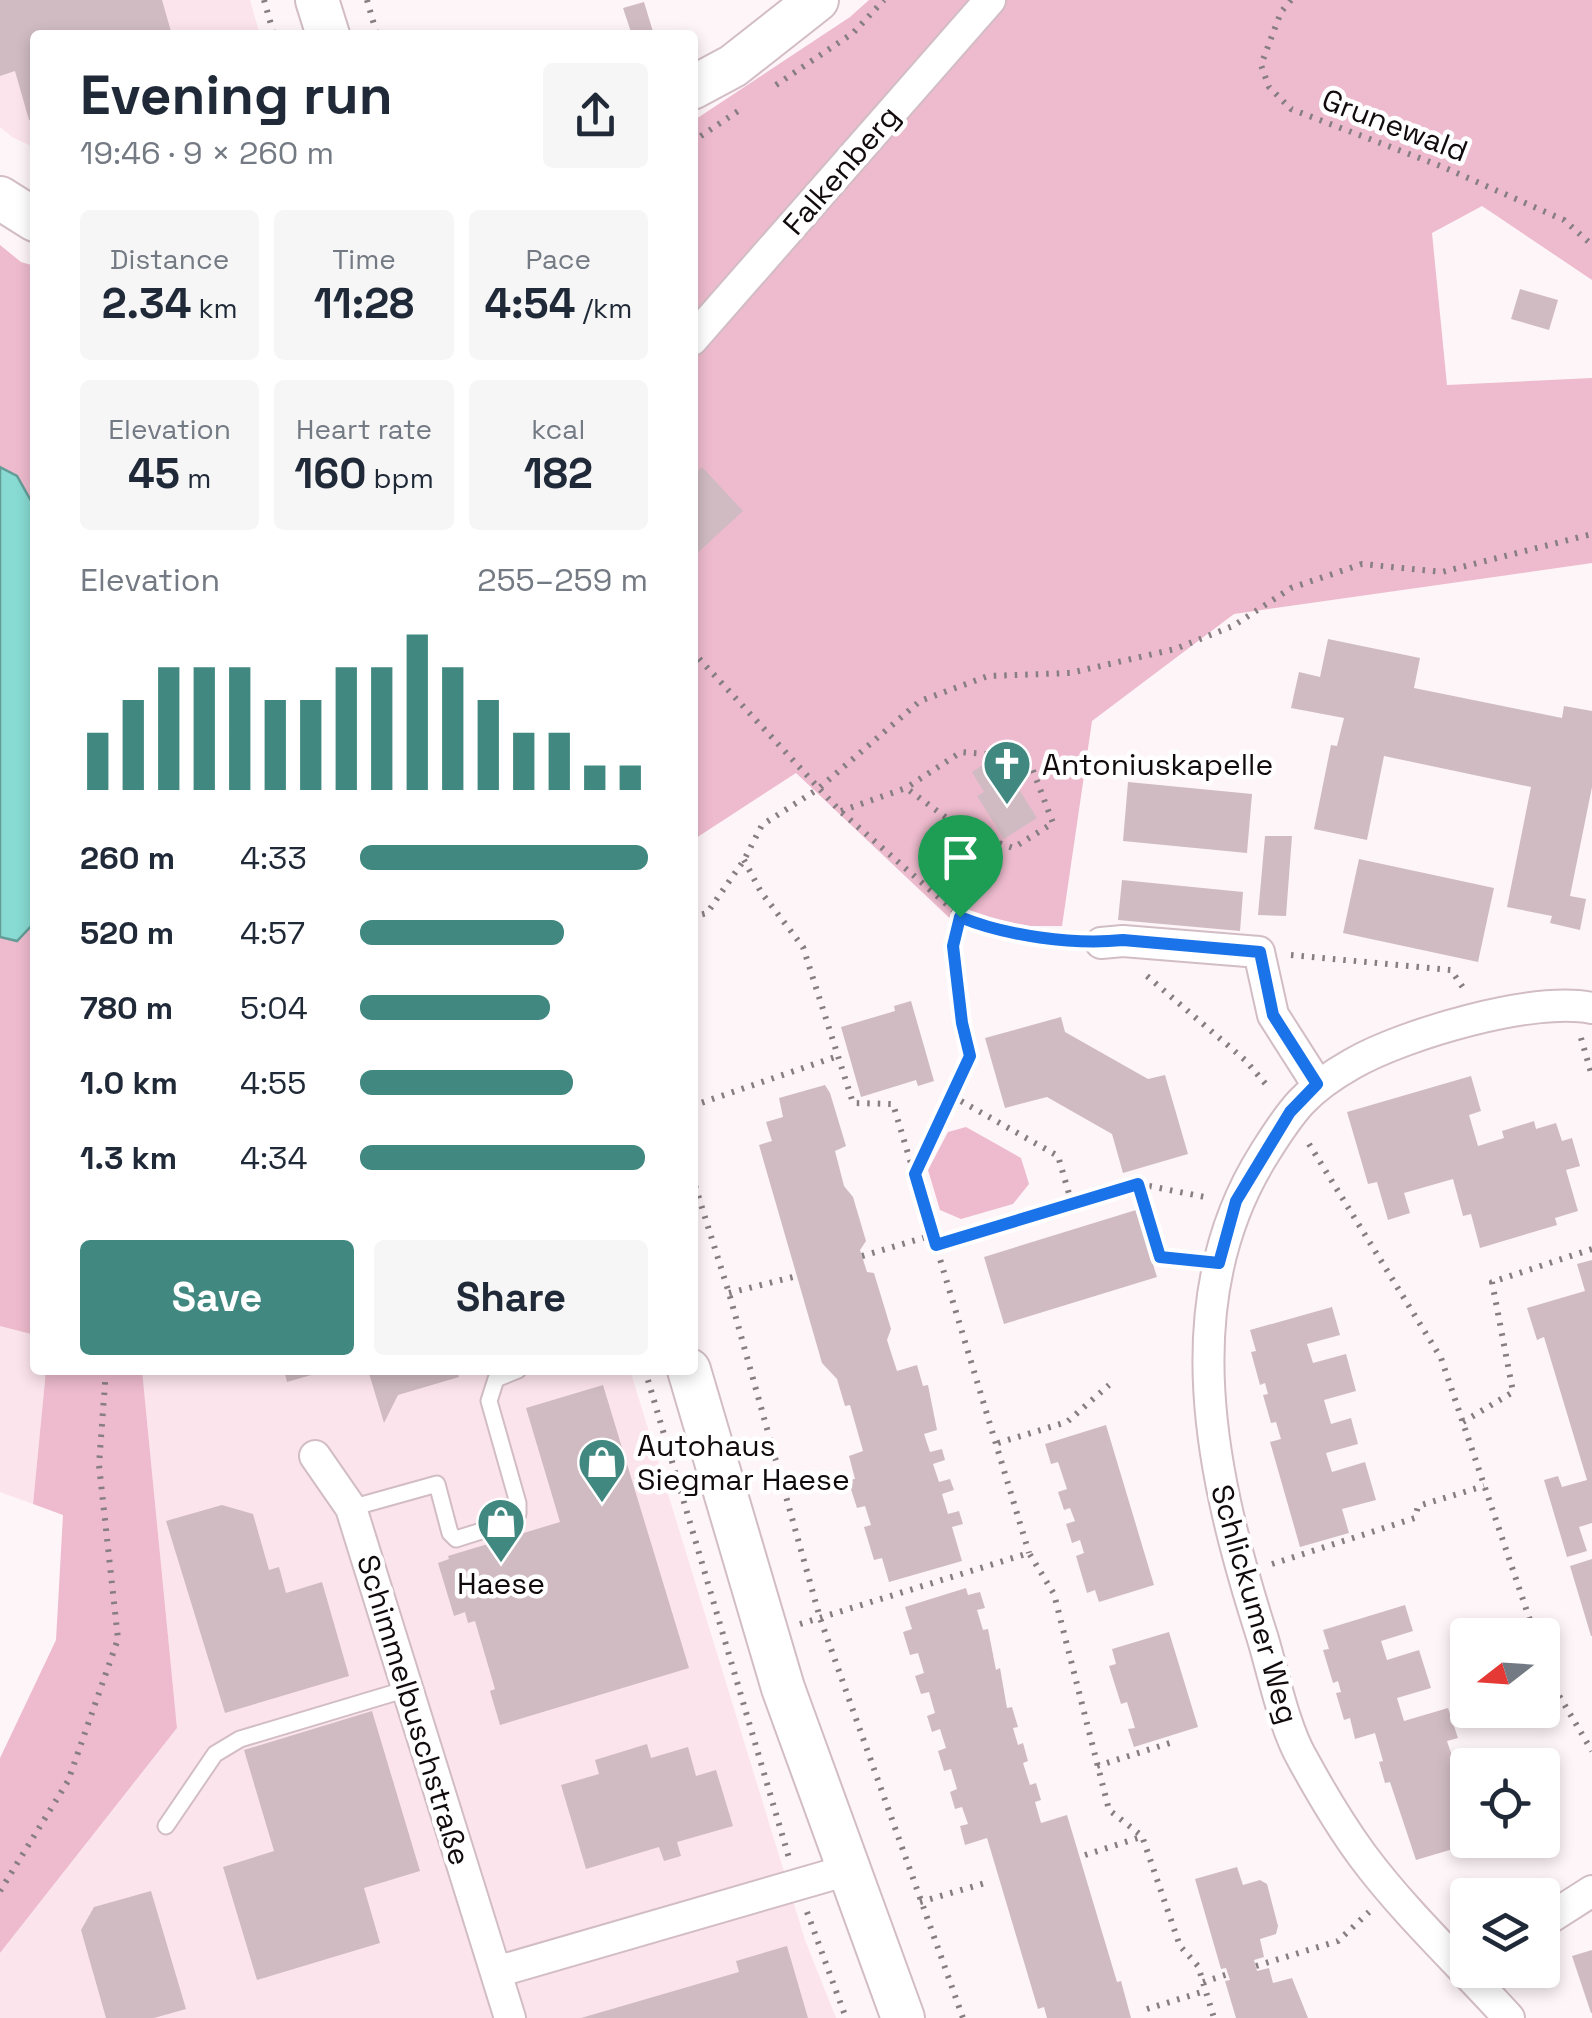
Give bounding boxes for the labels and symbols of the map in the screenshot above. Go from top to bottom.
street label: Grunewald [1317,79,1473,171]
street label: Falkenberg [774,97,908,243]
church icon: Antoniuskapelle [981,738,1033,806]
place label: Antoniuskapelle [1042,745,1273,784]
pin [918,815,1003,918]
place label: Autohaus Siegmar Haese [637,1426,850,1499]
shop icon: Autohaus Siegmar Haese [576,1436,628,1504]
street label: Schlickumer Weg [1202,1480,1308,1728]
shop icon: Haese [475,1496,527,1564]
street label: Schimmelbuschstraße [348,1550,480,1870]
place label: Haese [457,1564,545,1603]
north arrow [1450,1618,1560,1728]

